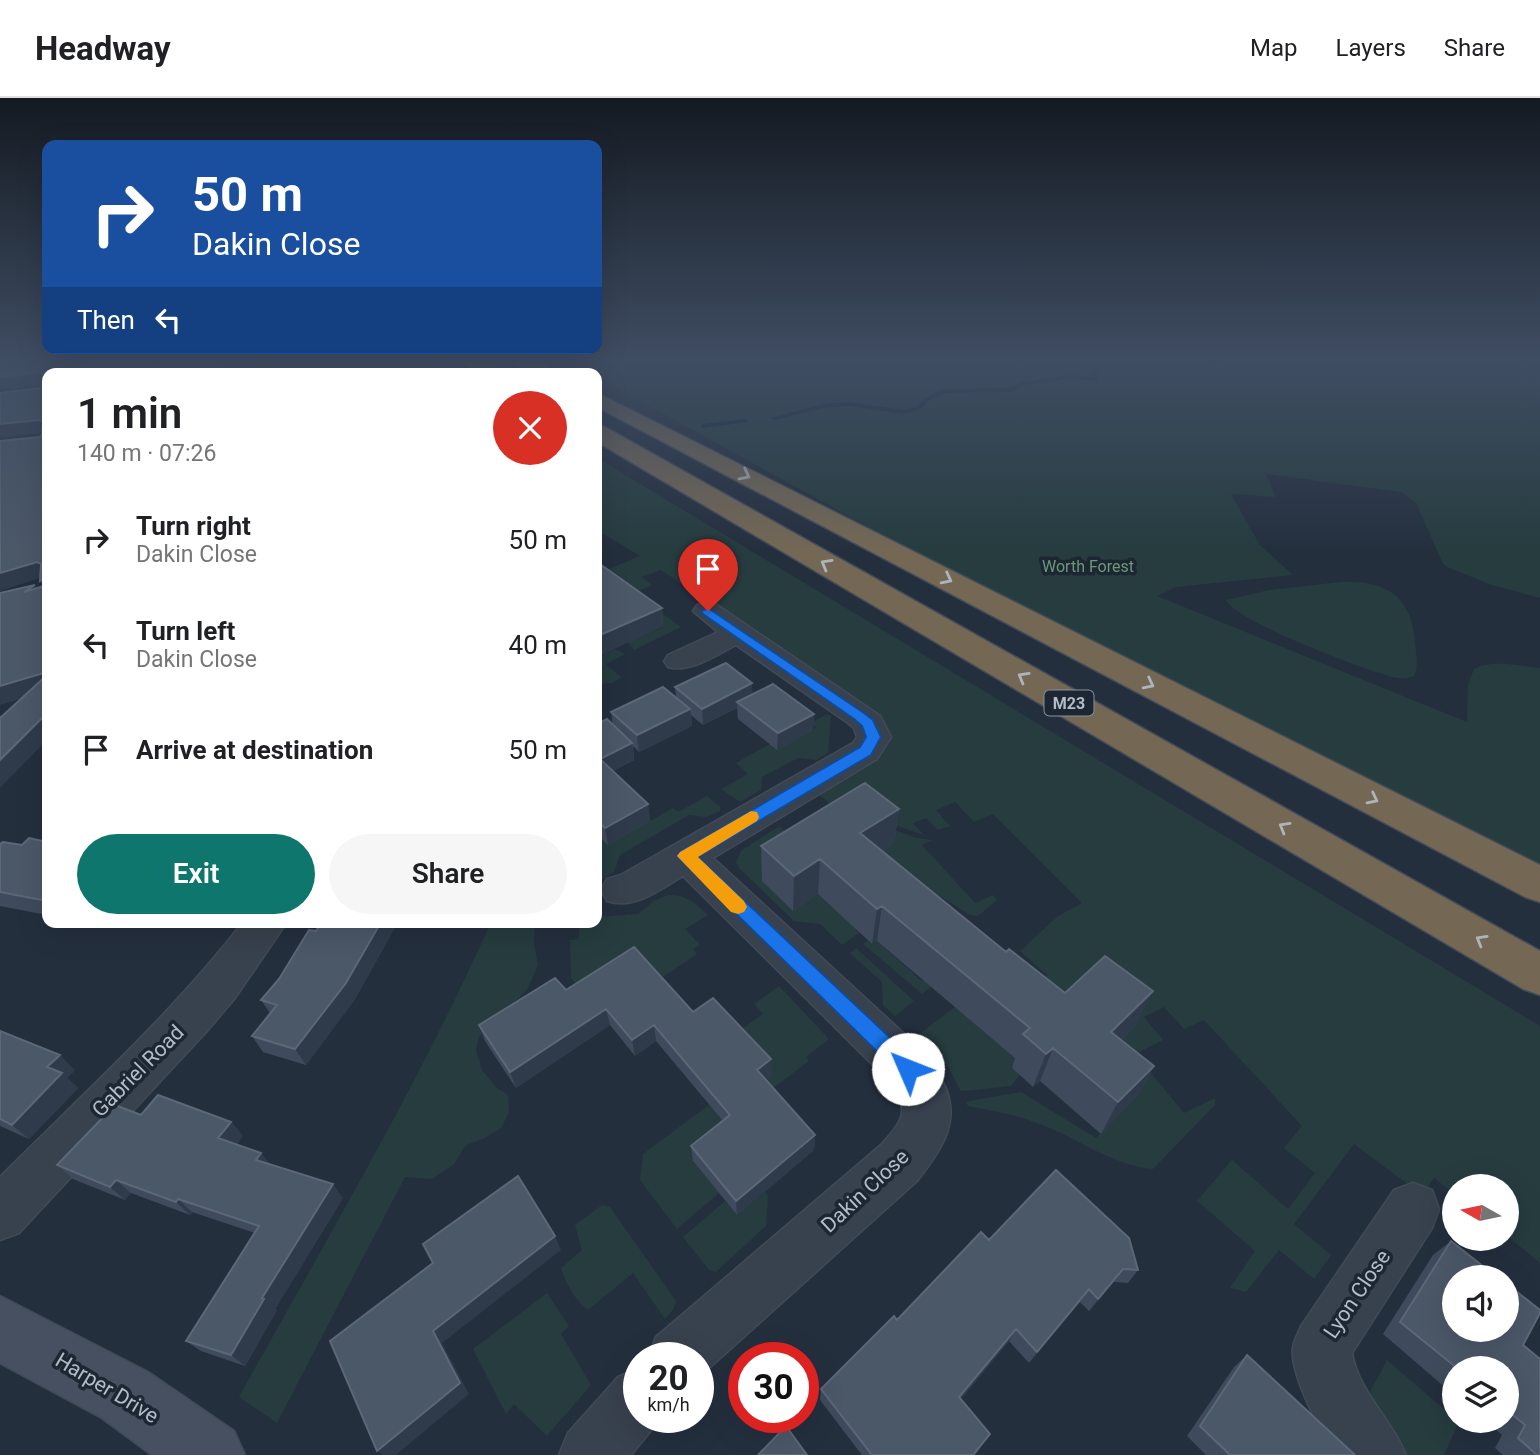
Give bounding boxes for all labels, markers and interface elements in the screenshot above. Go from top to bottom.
text: Headway [35,29,171,68]
text: Map [1250,34,1298,62]
text: Layers [1336,34,1406,62]
text: Share [1444,34,1505,62]
text: 50 m [192,166,303,223]
icon: right [77,168,168,259]
text: Dakin Close [192,225,360,263]
icon: left [149,301,187,339]
text: Then [77,305,135,335]
text: 1 min [77,389,182,438]
button: close [493,391,567,465]
text: 140 m · 07:26 [77,440,216,467]
one-way arrow [737,467,750,481]
text: Turn right [136,511,251,541]
icon: right [77,521,115,559]
text: 50 m [509,525,567,555]
pin [678,539,738,611]
text: Dakin Close [136,541,257,568]
icon: arrive [689,550,727,588]
park label: Worth Forest [1042,557,1134,576]
one-way arrow [820,559,833,572]
one-way arrow [940,571,952,585]
text: Turn left [136,616,235,646]
icon: left [77,626,115,664]
text: 40 m [509,630,567,660]
text: Dakin Close [136,646,257,673]
one-way arrow [1017,672,1030,685]
one-way arrow [1142,675,1154,689]
road number: M23 [1044,690,1094,716]
icon: arrive [77,731,115,769]
text: Arrive at destination [136,735,373,765]
text: 50 m [509,735,567,765]
one-way arrow [1366,791,1378,804]
one-way arrow [1278,822,1291,835]
button: Exit [77,834,315,914]
button: Share [329,834,567,914]
one-way arrow [1476,935,1489,948]
street label: Gabriel Road [87,1020,189,1122]
position arrow [871,1032,945,1106]
street label: Dakin Close [816,1145,914,1237]
north arrow [1442,1174,1519,1251]
map controls [1442,1174,1519,1433]
street label: Lyon Close [1319,1245,1395,1343]
button: sound [1442,1265,1519,1342]
speed limit sign: 30 [728,1342,819,1433]
street label: Harper Drive [51,1348,163,1428]
button: layers [1442,1356,1519,1433]
text: 20 [648,1358,689,1399]
text: km/h [647,1394,690,1415]

